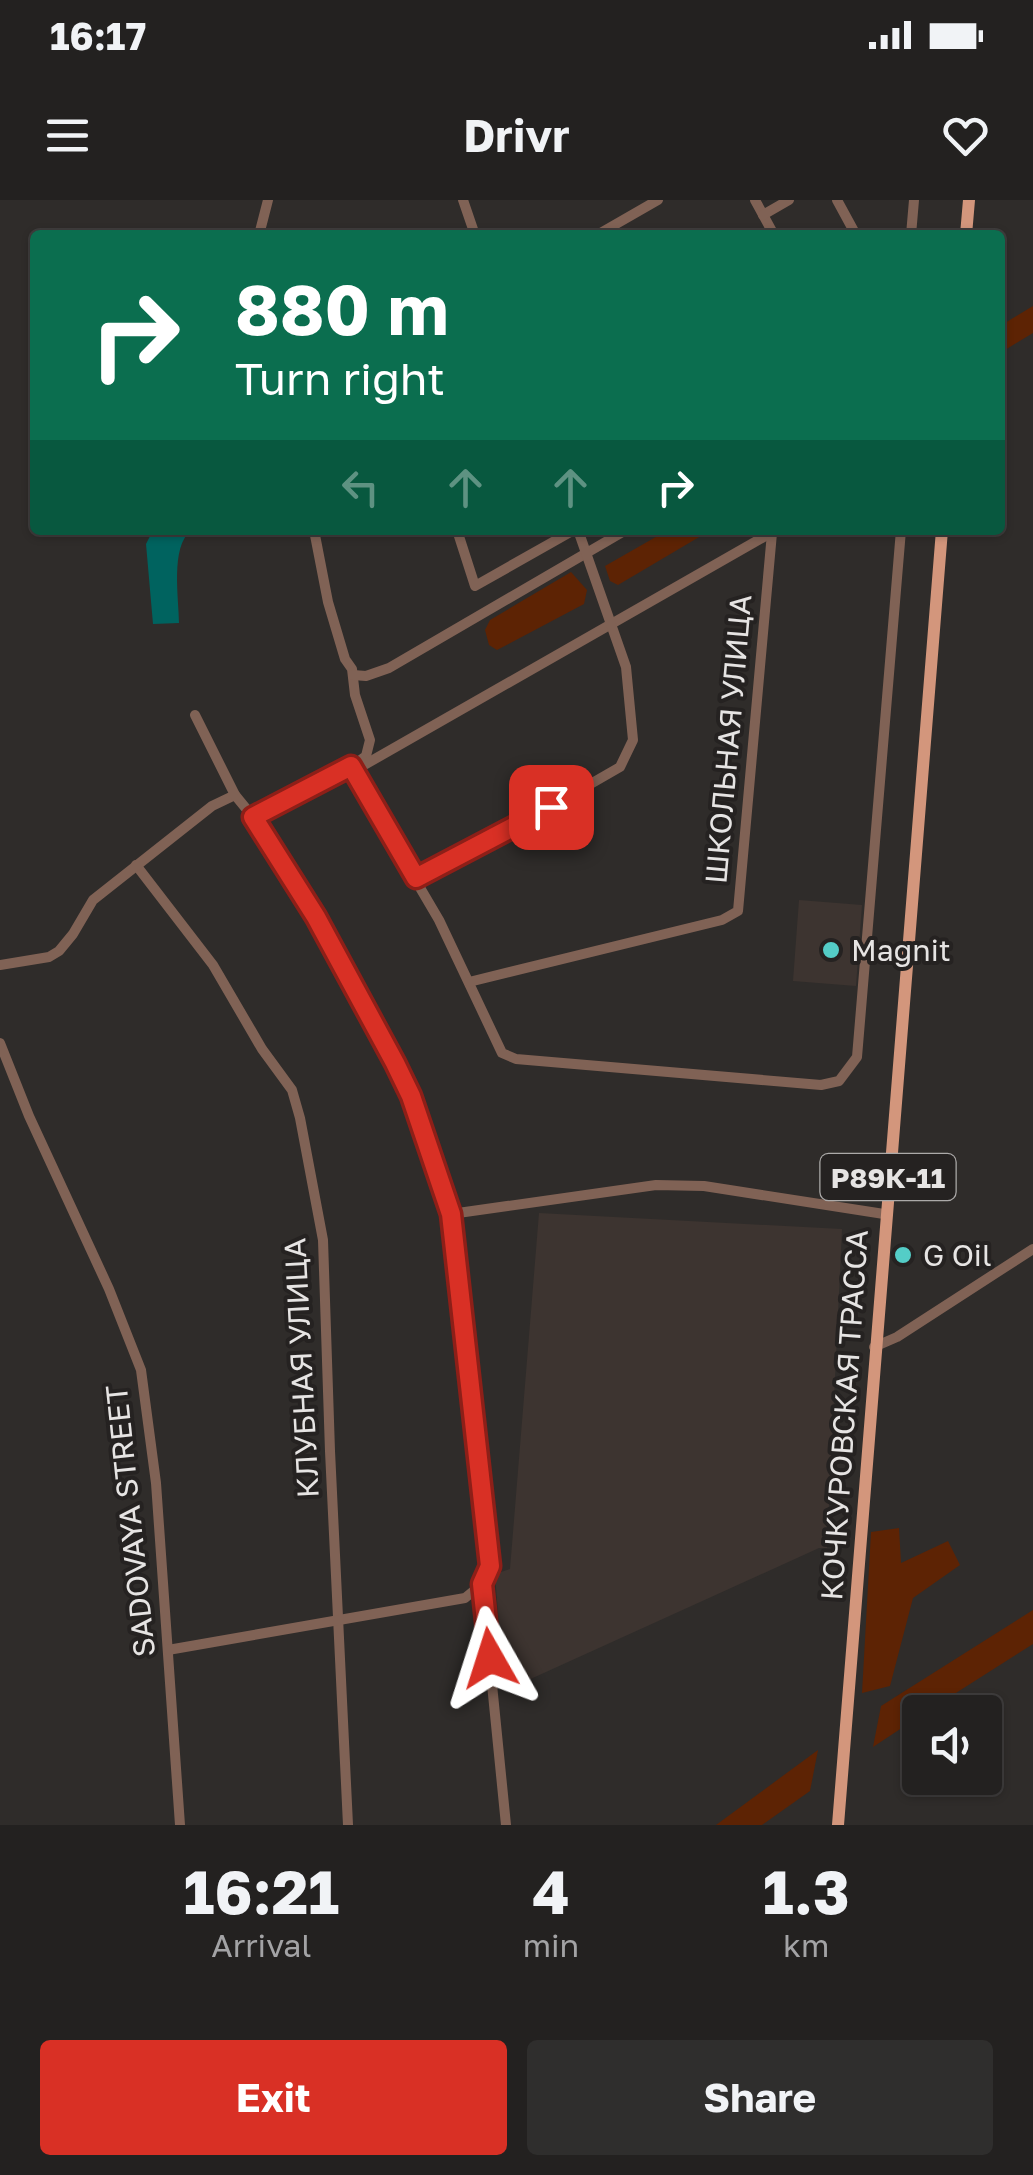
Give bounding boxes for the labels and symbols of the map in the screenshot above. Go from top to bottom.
street label: ШКОЛЬНАЯ УЛИЦА [697,593,759,885]
pin [509,765,594,850]
place label: Magnit [851,932,951,968]
marker: Magnit [820,939,842,961]
road number: Р89К-11 [820,1154,956,1200]
street label: КОЧКУРОВСКАЯ ТРАССА [813,1228,875,1602]
street label: КЛУБНАЯ УЛИЦА [276,1237,326,1499]
place label: G Oil [923,1237,992,1273]
marker: G Oil [892,1244,914,1266]
street label: SADOVAYA STREET [98,1383,162,1659]
position arrow [438,1606,542,1710]

